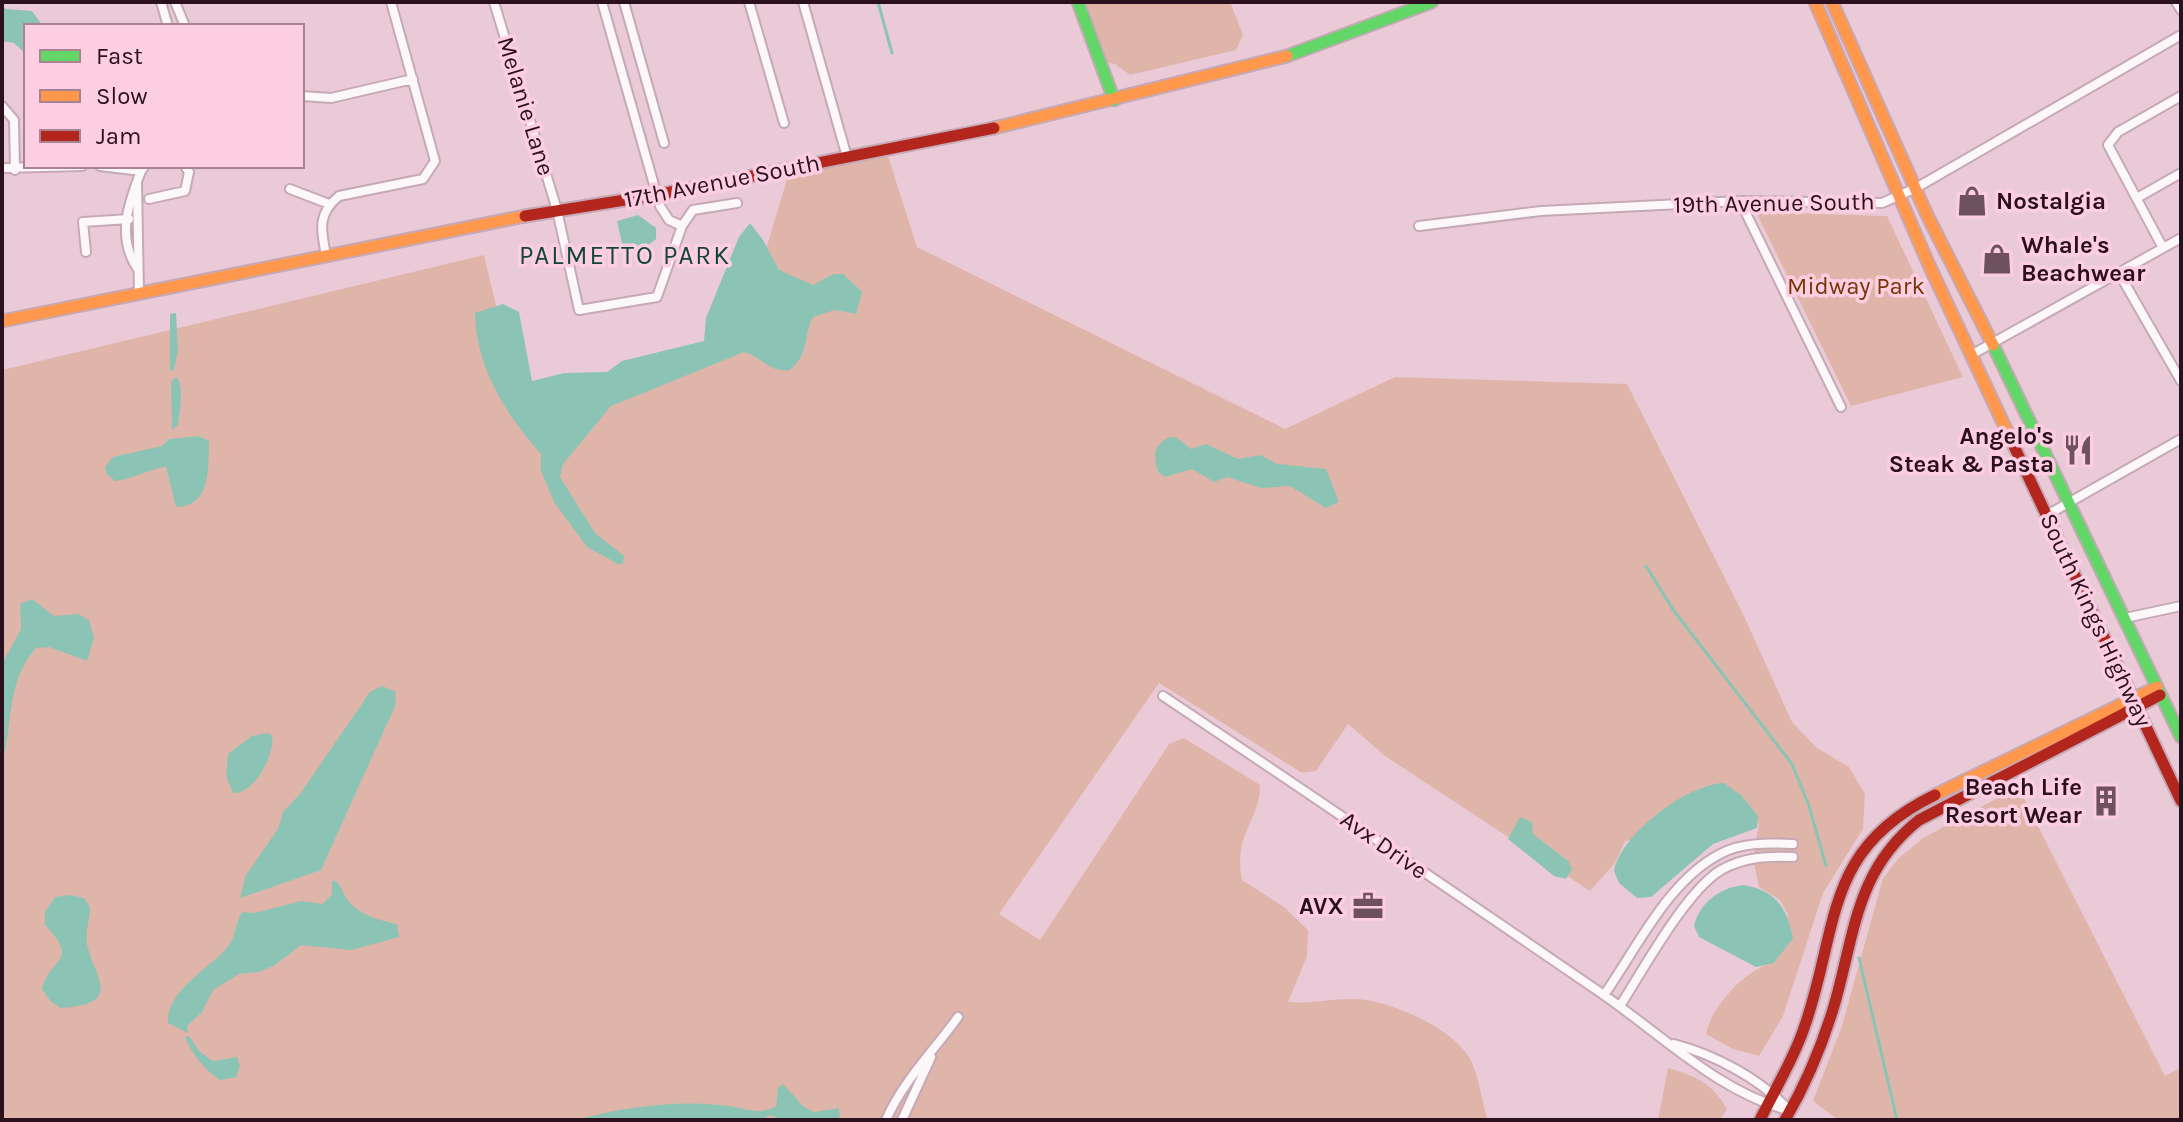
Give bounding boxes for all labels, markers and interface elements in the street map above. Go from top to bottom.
legend [24,24,304,168]
street label: Melanie Lane [492,33,560,179]
text: Fast [96,42,143,70]
text: Slow [96,82,148,110]
text: Jam [96,122,141,150]
street label: 17th Avenue South [622,148,822,214]
shop icon: Nostalgia [1955,184,1989,218]
street label: 19th Avenue South [1673,187,1875,219]
place label: Nostalgia [1996,187,2106,215]
place label: Whale's Beachwear [2021,231,2146,287]
district label: PALMETTO PARK [519,240,731,271]
shop icon: Whale's Beachwear [1980,242,2014,276]
park label: Midway Park [1787,272,1925,300]
place label: Angelo's Steak & Pasta [1889,422,2054,478]
restaurant icon: Angelo's Steak & Pasta [2061,433,2095,467]
street label: South Kings Highway [2034,509,2158,731]
place label: Beach Life Resort Wear [1945,773,2083,829]
building icon: Beach Life Resort Wear [2089,784,2123,818]
street label: Avx Drive [1335,805,1433,885]
office icon: AVX [1351,889,1385,923]
place label: AVX [1299,892,1344,920]

